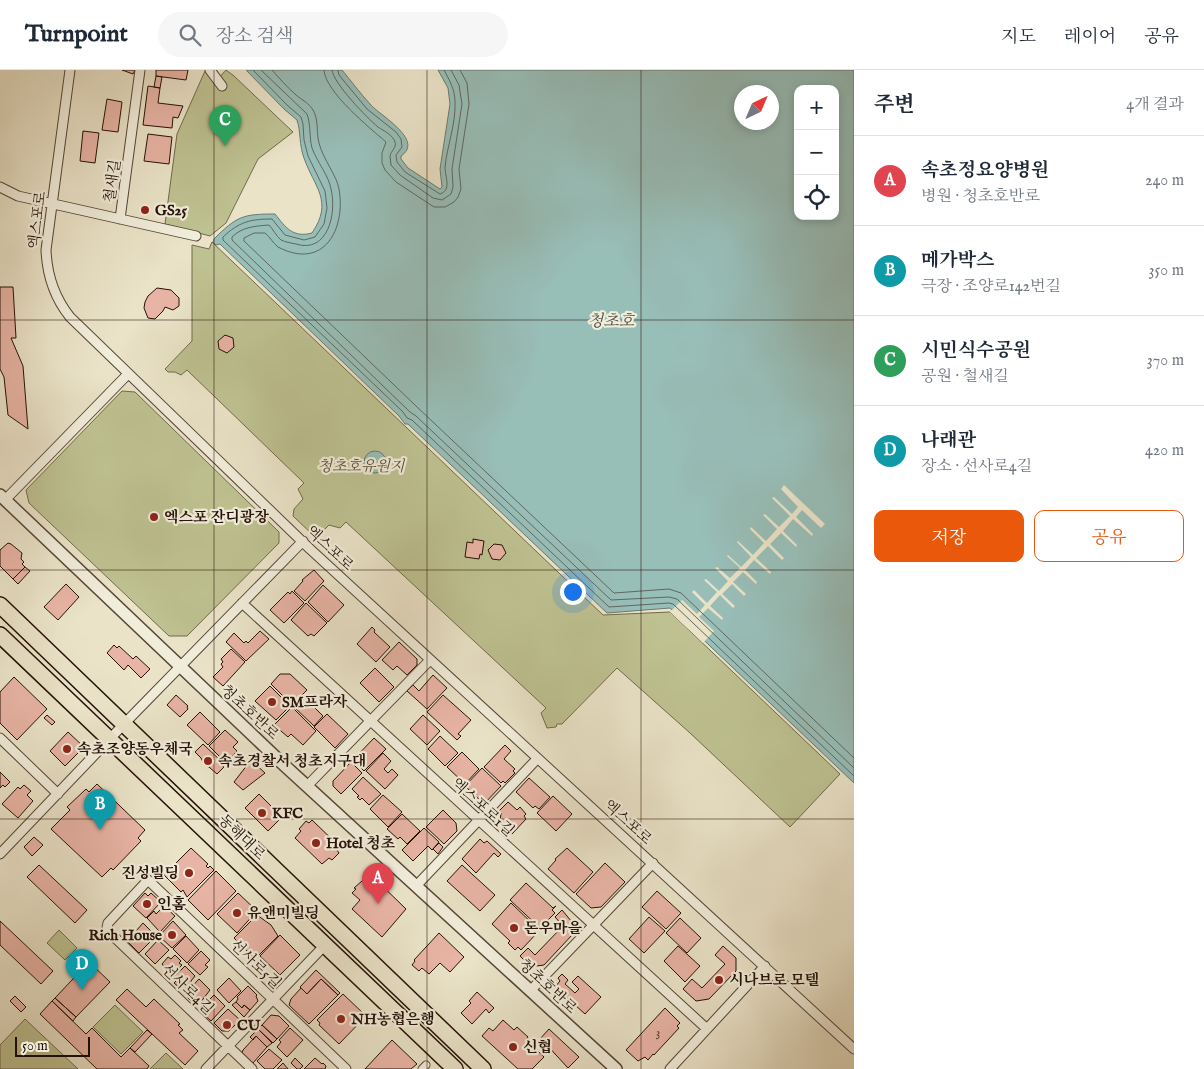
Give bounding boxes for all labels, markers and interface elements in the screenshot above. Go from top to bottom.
search box [158,12,508,57]
text: Turnpoint [25,19,128,50]
icon: search [176,21,204,49]
text: 장소 검색 [216,25,293,49]
text: 지도 [1001,26,1036,49]
text: 레이어 [1064,26,1116,49]
text: 공유 [1144,26,1179,49]
north arrow [734,85,779,130]
map controls [794,85,839,220]
button: + [794,85,839,130]
text: 주변 [874,92,915,119]
text: 4개 결과 [1126,95,1184,115]
pin: C [209,105,241,146]
button: − [794,130,839,175]
street label: 철새길 [100,158,125,204]
text: 속초정요양병원 [921,159,1049,183]
text: A [885,171,895,191]
text: 240 m [1145,171,1184,191]
button: locate [794,175,839,220]
text: 병원 · 청초호반로 [921,187,1040,207]
street label: 엑스포로 [25,190,51,250]
place label: GS25 [155,201,188,220]
marker: GS25 [139,204,151,216]
text: 메가박스 [921,249,994,273]
text: B [885,261,895,281]
text: 350 m [1149,261,1184,281]
text: 극장 · 조양로142번길 [921,277,1061,297]
water label: 청초호 [588,312,636,332]
text: 시민식수공원 [921,339,1031,363]
text: C [884,351,896,371]
text: 370 m [1147,351,1184,371]
text: 공원 · 철새길 [921,367,1009,387]
text: 나래관 [921,429,976,453]
text: D [884,441,896,461]
text: 420 m [1145,441,1184,461]
park label: 청초호유원지 [318,457,406,476]
text: 장소 · 선사로4길 [921,457,1032,477]
place label: 엑스포 잔디광장 [164,508,269,527]
button: 저장 [874,510,1024,562]
button: 공유 [1034,510,1184,562]
marker: 엑스포 잔디광장 [148,511,160,523]
street label: 엑스포로 [302,522,358,575]
your location [560,579,586,605]
street label: 청초호반로 [217,681,283,744]
place label: SM프라자 [282,693,348,712]
marker: SM프라자 [266,696,278,708]
place label: 속초조양동우체국 [77,740,193,759]
marker: 속초조양동우체국 [61,743,73,755]
place label: 속초경찰서 청초지구대 [218,752,366,771]
marker: 속초경찰서 청초지구대 [202,755,214,767]
street label: 엑스포로1길 [447,774,518,841]
pin: B [84,789,116,830]
street label: 엑스포로 [600,796,656,849]
place label: KFC [272,804,303,823]
marker: KFC [256,807,268,819]
street label: 동해대로 [214,810,269,865]
place label: Hotel 청초 [326,834,396,853]
marker: Hotel 청초 [310,837,322,849]
pin: A [362,863,394,904]
place label: 진성빌딩 [121,864,179,883]
marker: 진성빌딩 [183,867,195,879]
place label: 인홈 [157,895,186,914]
marker: 인홈 [141,898,153,910]
place label: 유앤미빌딩 [247,904,319,923]
marker: 유앤미빌딩 [231,907,243,919]
place label: 돈우마을 [524,919,582,938]
marker: 돈우마을 [508,922,520,934]
place label: Rich House [88,926,162,945]
marker: Rich House [166,929,178,941]
street label: 선사로5길 [226,936,285,993]
pin: D [66,949,98,990]
street label: 청초호반로 [515,955,581,1018]
street label: 선사로4길 [158,960,218,1019]
place label: 시나브로 모텔 [729,971,819,990]
marker: 시나브로 모텔 [713,974,725,986]
place label: NH농협은행 [350,1010,435,1029]
marker: NH농협은행 [335,1013,347,1025]
place label: CU [237,1016,262,1035]
marker: CU [221,1019,233,1031]
house number: 3 [656,1025,660,1040]
scale bar [15,1034,90,1057]
text: 50 m [22,1037,48,1055]
place label: 신협 [523,1038,552,1057]
marker: 신협 [507,1041,519,1053]

